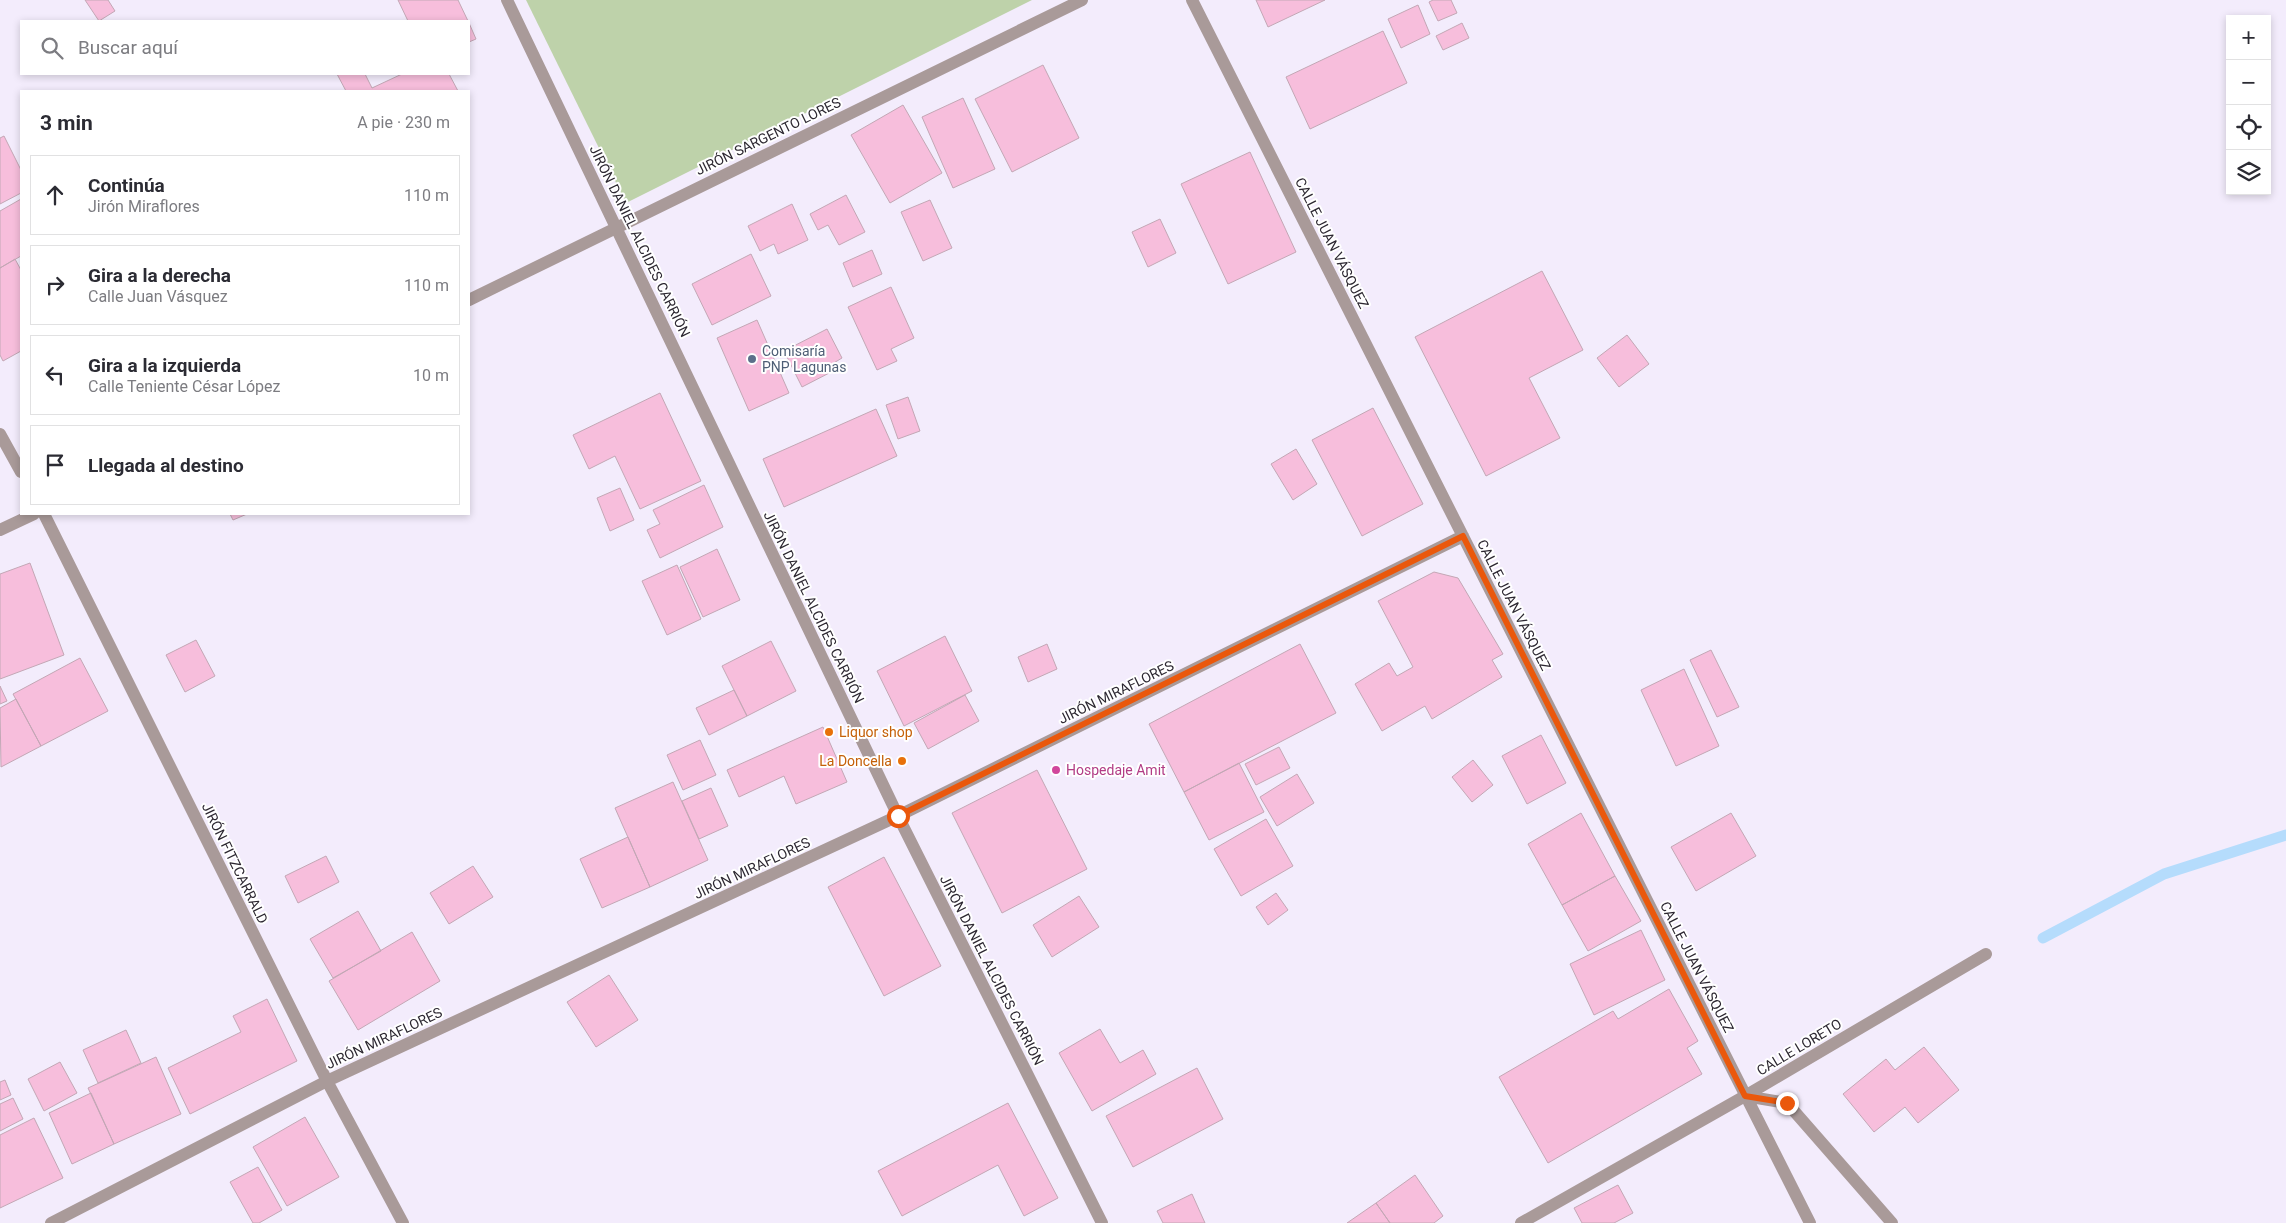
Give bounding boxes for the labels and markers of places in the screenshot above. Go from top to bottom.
place label: Comisaría PNP Lagunas [762,343,846,375]
marker: Comisaría PNP Lagunas [746,353,758,365]
place label: Liquor shop [839,724,913,740]
marker: Liquor shop [823,726,835,738]
place label: La Doncella [819,753,892,769]
marker: La Doncella [896,755,908,767]
place label: Hospedaje Amit [1066,762,1166,778]
marker: Hospedaje Amit [1050,764,1062,776]

